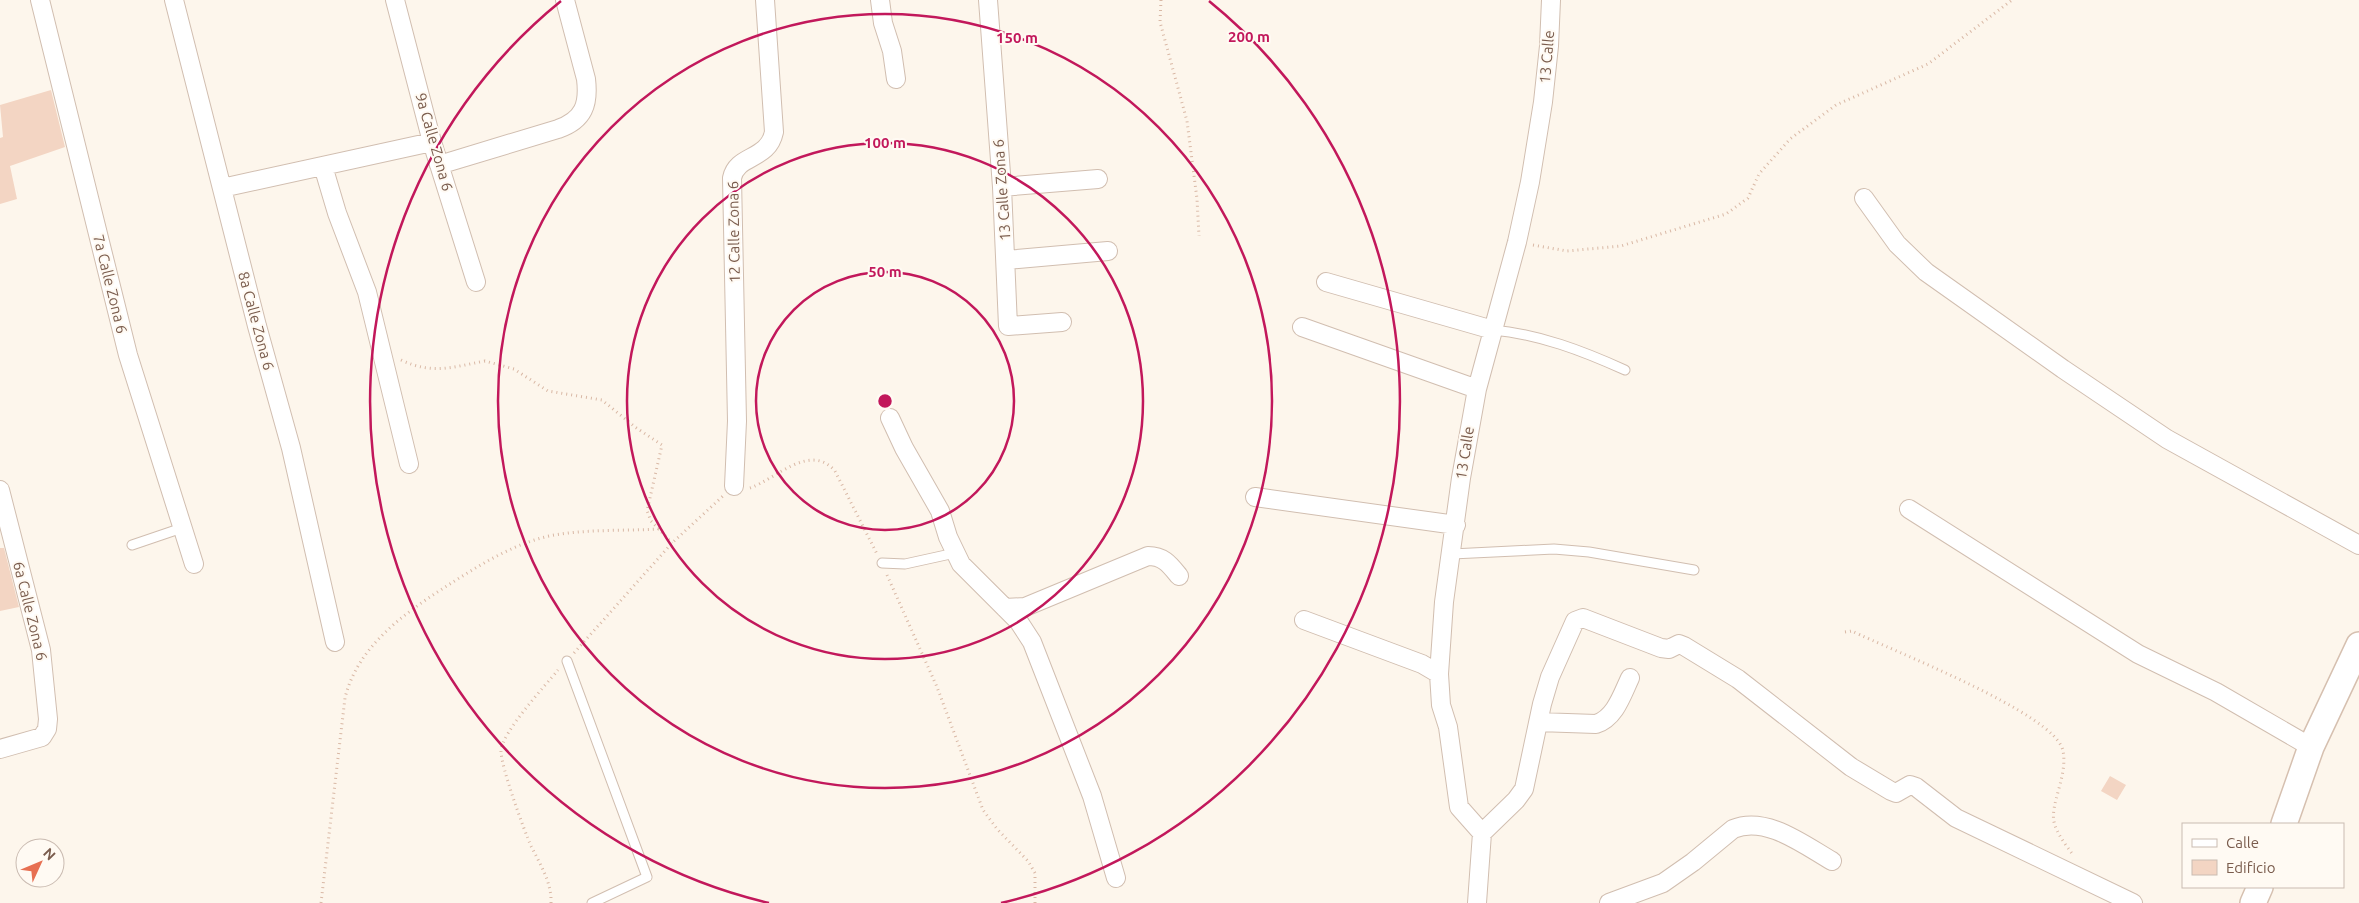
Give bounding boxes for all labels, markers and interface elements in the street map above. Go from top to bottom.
text: 200 m [1228,28,1270,45]
text: 150 m [996,29,1038,46]
street label: 13 Calle [1536,30,1557,84]
street label: 9a Calle Zona 6 [412,91,457,193]
text: 100 m [864,134,906,151]
street label: 13 Calle Zona 6 [989,138,1014,242]
street label: 12 Calle Zona 6 [724,181,743,283]
street label: 7a Calle Zona 6 [90,233,131,335]
text: 50 m [868,263,902,280]
street label: 8a Calle Zona 6 [235,270,278,372]
centre of rings [876,392,894,410]
street label: 13 Calle [1452,425,1477,481]
street label: 6a Calle Zona 6 [10,560,51,662]
legend [2182,823,2344,888]
text: Calle [2226,834,2259,851]
north arrow [15,838,65,888]
text: N [40,845,59,863]
text: Edificio [2226,859,2275,876]

